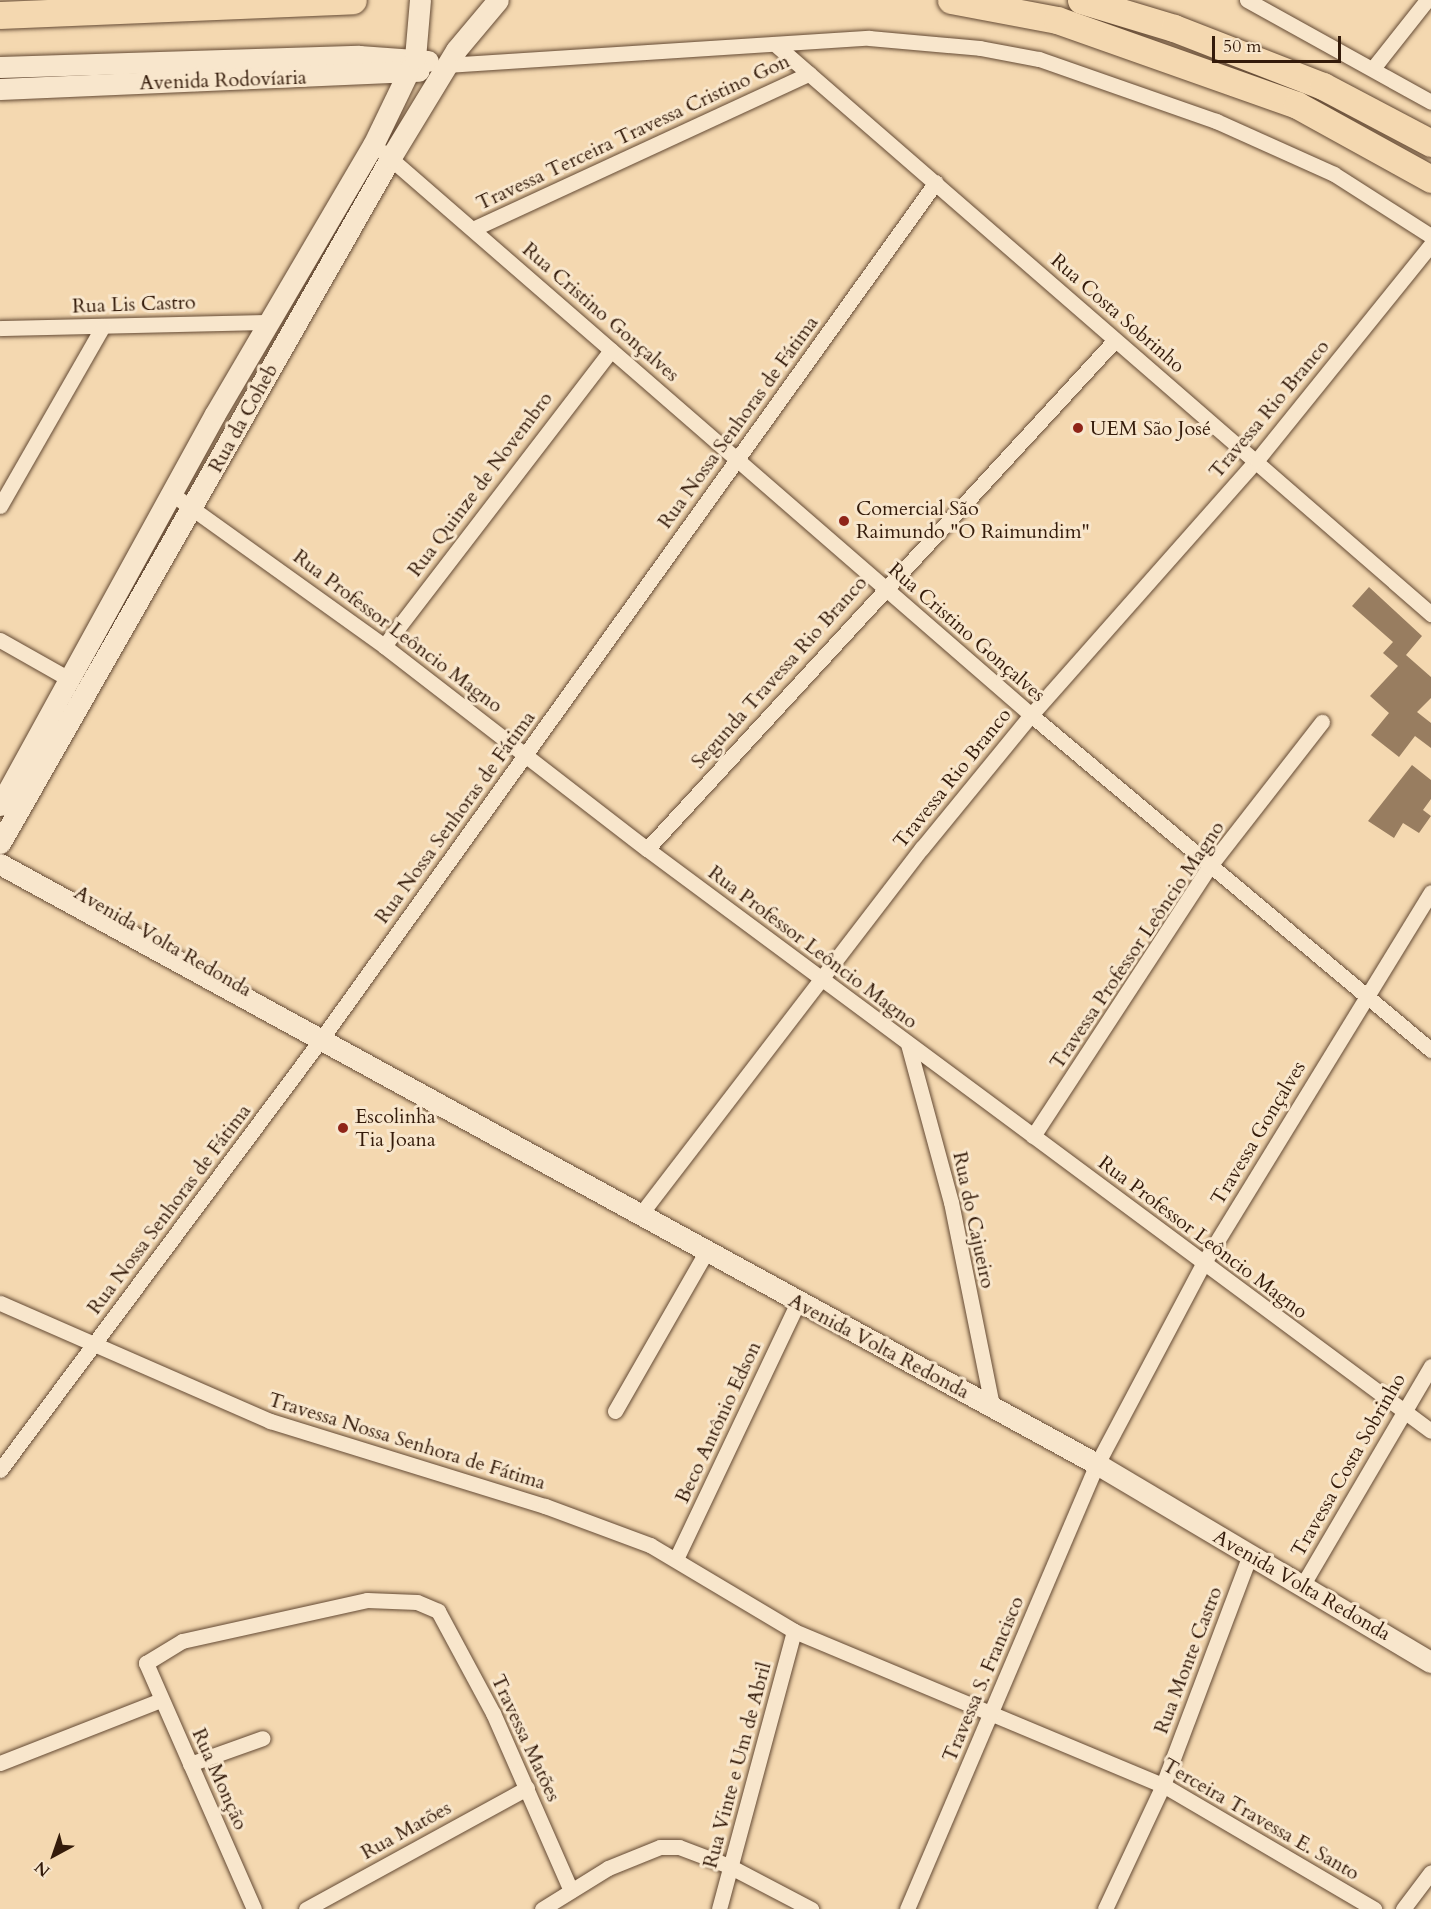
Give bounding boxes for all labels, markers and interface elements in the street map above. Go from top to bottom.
scale bar [1215,24,1344,62]
text: 50 m [1223,34,1262,59]
street label: Travessa Terceira Travessa Cristino Gon [473,49,793,215]
street label: Avenida Rodovíaria [139,65,307,95]
street label: Rua Cristino Gonçalves [518,237,684,387]
street label: Rua Costa Sobrinho [1046,248,1190,378]
street label: Rua Lis Castro [72,290,196,318]
street label: Rua Nossa Senhoras de Fátima [653,311,823,533]
street label: Travessa Rio Branco [1204,335,1334,483]
street label: Rua da Coheb [203,360,283,476]
street label: Rua Quinze de Novembro [403,387,557,581]
place label: UEM São José [1090,416,1211,440]
marker: UEM São José [1071,421,1085,435]
place label: Comercial São Raimundo "O Raimundim" [856,497,1090,544]
marker: Comercial São Raimundo "O Raimundim" [837,514,851,528]
street label: Rua Professor Leôncio Magno [289,544,507,718]
street label: Rua Cristino Gonçalves [884,557,1050,707]
street label: Segunda Travessa Rio Branco [686,571,872,773]
street label: Travessa Rio Branco [888,703,1016,853]
street label: Rua Nossa Senhoras de Fátima [370,706,540,928]
street label: Travessa Professor Leôncio Magno [1045,816,1229,1074]
street label: Rua Professor Leôncio Magno [704,860,922,1034]
street label: Avenida Volta Redonda [70,880,256,1002]
street label: Travessa Gonçalves [1205,1057,1311,1209]
street label: Rua Nossa Senhoras de Fátima [82,1099,256,1319]
place label: Escolinha Tia Joana [355,1104,436,1151]
marker: Escolinha Tia Joana [336,1121,350,1135]
street label: Rua do Cajueiro [948,1150,1000,1290]
street label: Rua Professor Leôncio Magno [1094,1150,1312,1324]
street label: Avenida Volta Redonda [785,1288,973,1404]
street label: Beco Antônio Edson [670,1337,766,1507]
street label: Travessa Costa Sobrinho [1286,1369,1410,1561]
street label: Travessa Nossa Senhora de Fátima [265,1387,549,1495]
street label: Avenida Volta Redonda [1209,1524,1395,1646]
street label: Rua Monte Castro [1149,1583,1227,1737]
street label: Travessa S. Francisco [937,1593,1029,1765]
street label: Rua Vinte e Um de Abril [698,1659,776,1871]
street label: Travessa Matões [486,1671,566,1805]
street label: Rua Monção [187,1725,253,1833]
street label: Terceira Travessa E. Santo [1158,1753,1364,1885]
street label: Rua Matões [357,1795,455,1865]
north arrow [24,1825,84,1885]
text: N [30,1856,55,1882]

